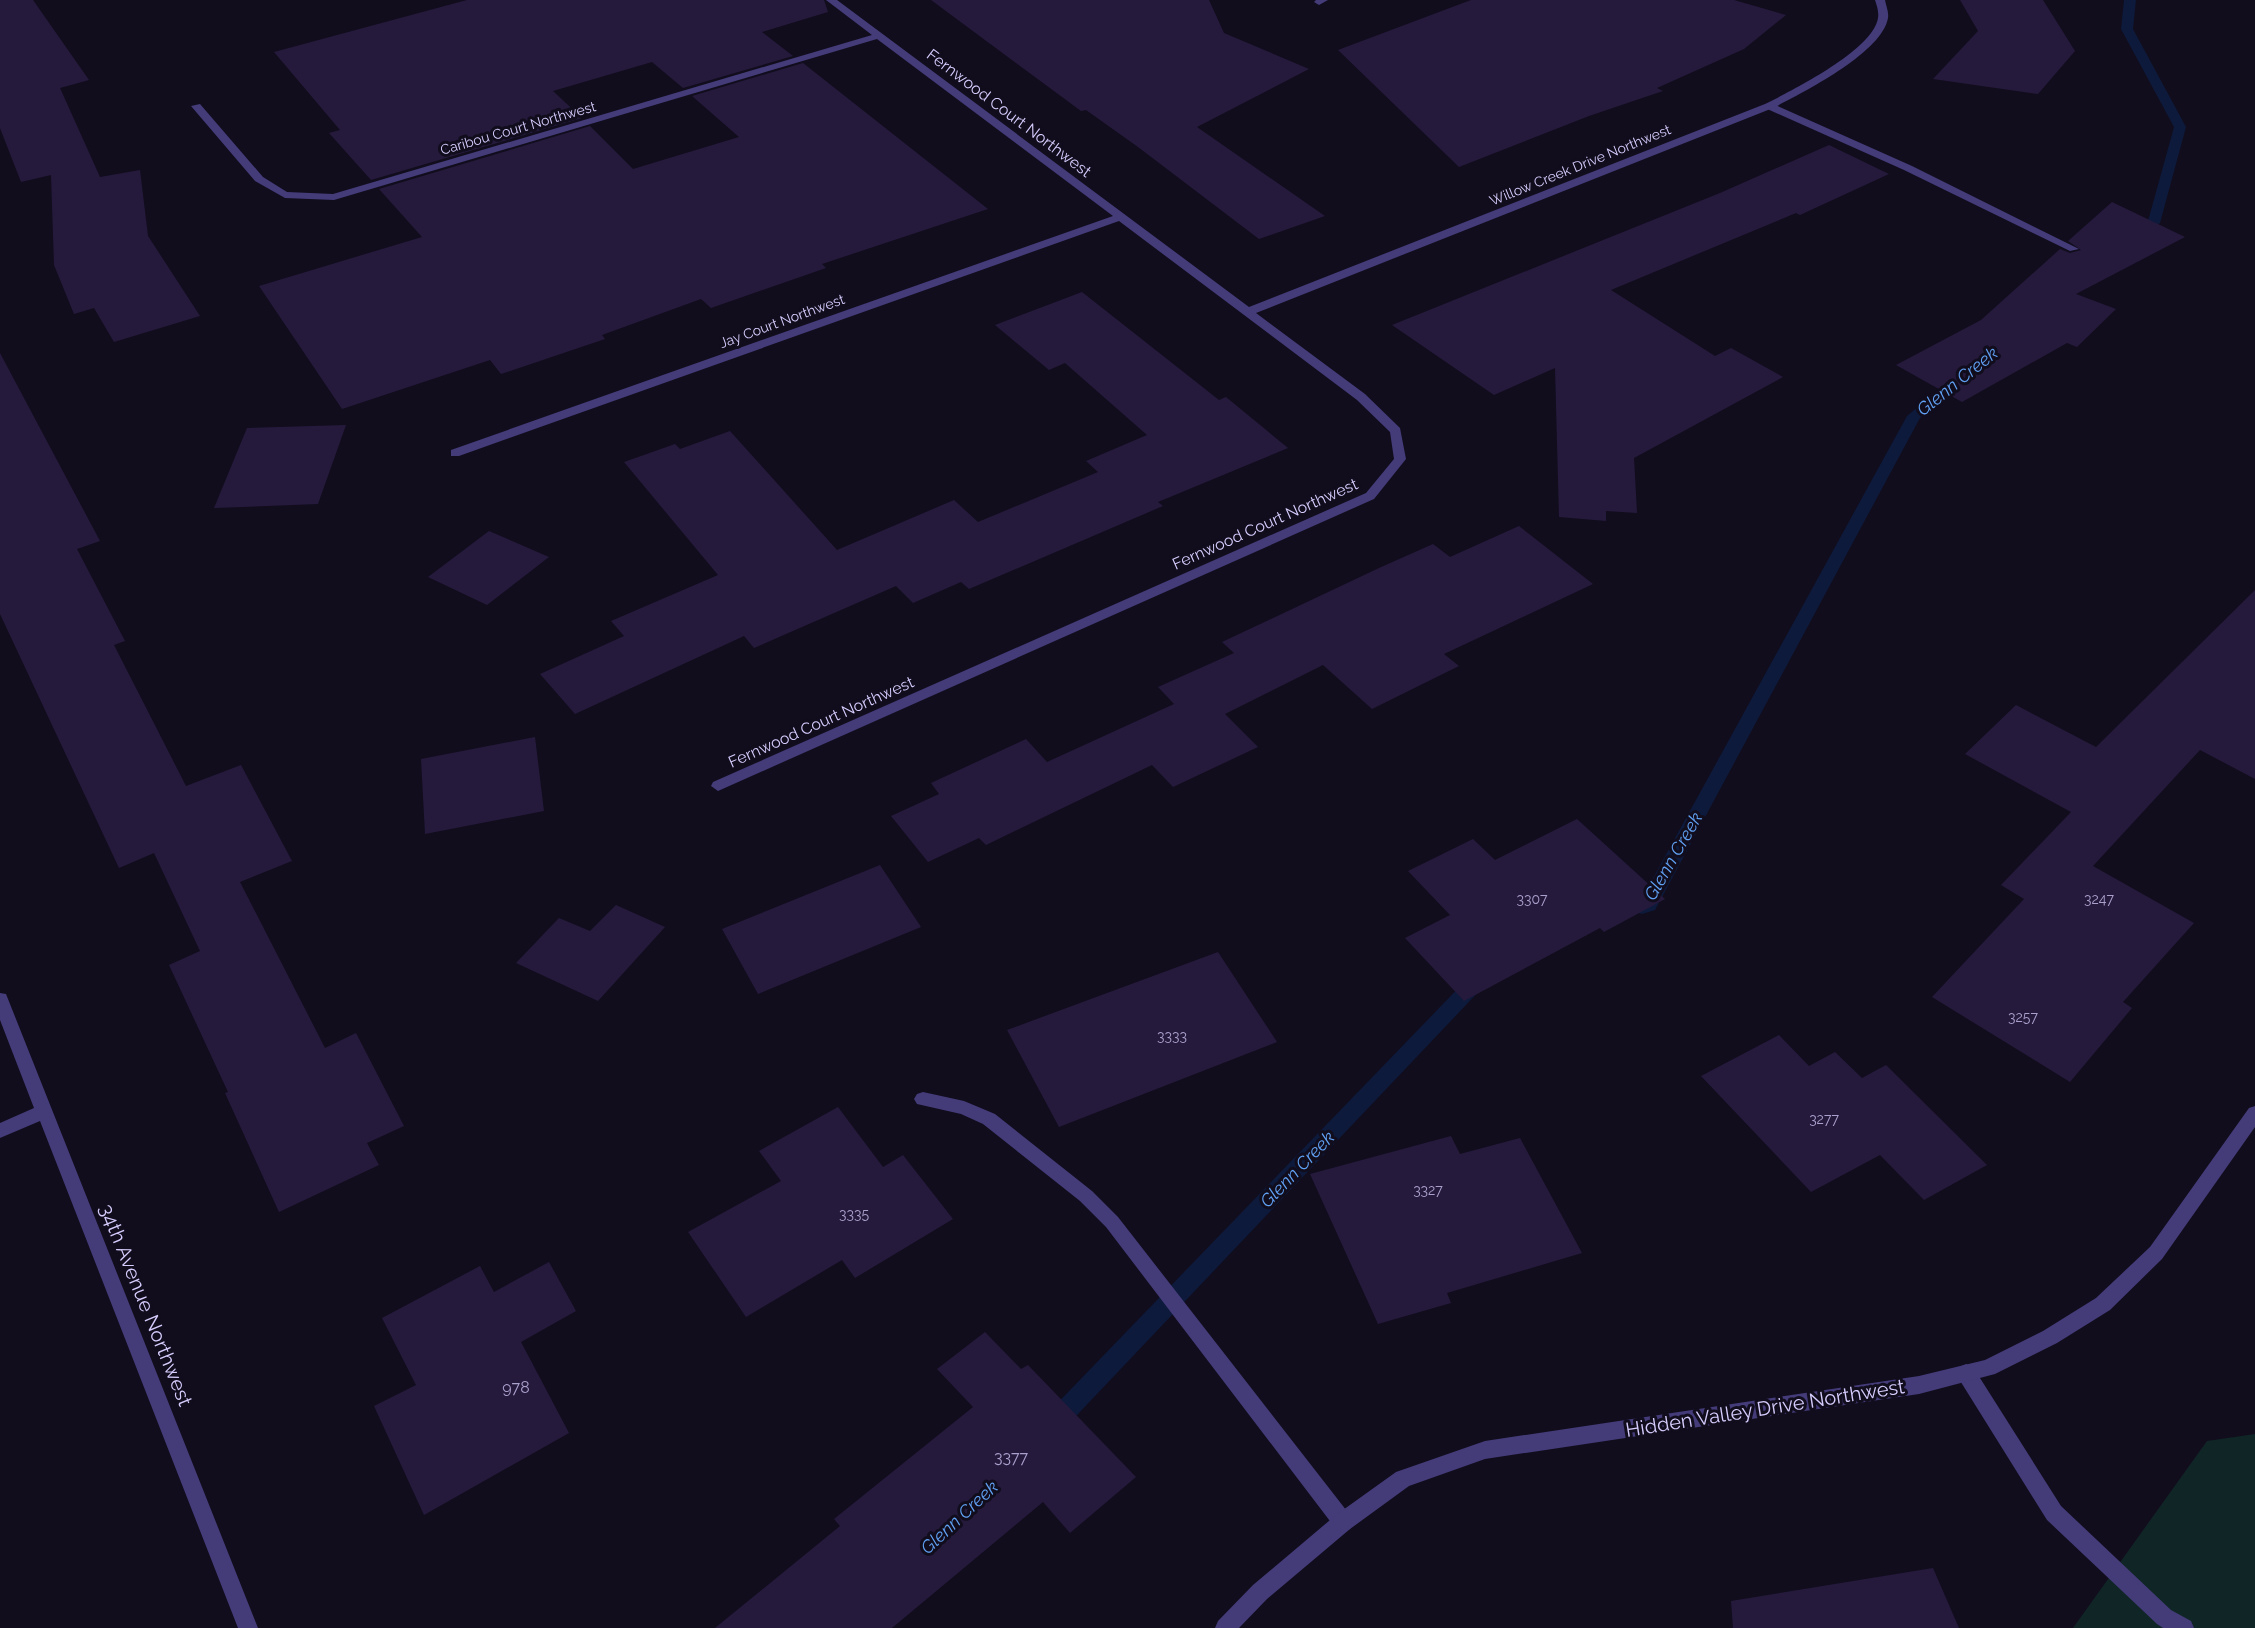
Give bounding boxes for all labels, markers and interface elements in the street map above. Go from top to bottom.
street label: Fernwood Court Northwest [923,45,1095,181]
street label: Caribou Court Northwest [438,98,598,158]
street label: Willow Creek Drive Northwest [1487,121,1673,209]
street label: Jay Court Northwest [717,291,847,351]
water label: Glenn Creek [1912,342,2002,420]
street label: Fernwood Court Northwest [1169,474,1361,574]
street label: Fernwood Court Northwest [725,672,917,772]
water label: Glenn Creek [1639,808,1707,904]
house number: 3307 [1517,891,1548,907]
house number: 3247 [2084,891,2114,907]
house number: 3257 [2008,1009,2038,1025]
house number: 3333 [1157,1028,1187,1044]
house number: 3277 [1809,1111,1839,1127]
water label: Glenn Creek [1255,1126,1339,1212]
house number: 3327 [1413,1182,1443,1198]
street label: 34th Avenue Northwest [94,1200,198,1410]
house number: 3335 [839,1206,869,1222]
street label: Hidden Valley Drive Northwest [1624,1374,1906,1442]
house number: 978 [502,1378,530,1397]
house number: 3377 [994,1448,1029,1467]
water label: Glenn Creek [916,1476,1002,1558]

